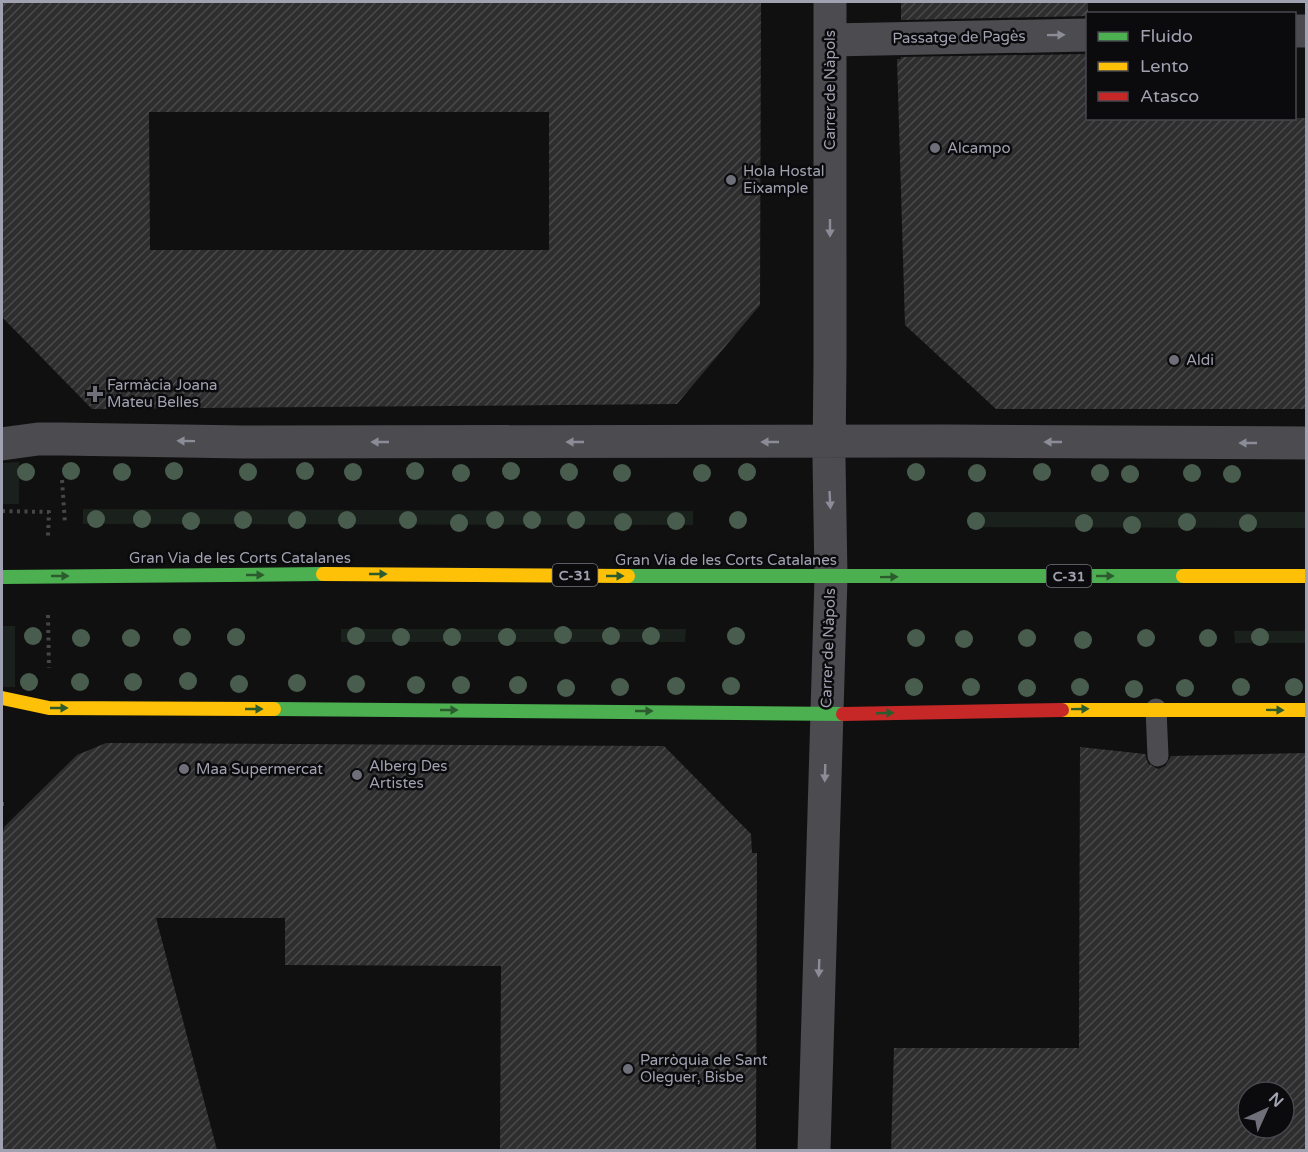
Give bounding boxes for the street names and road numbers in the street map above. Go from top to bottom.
street label: Passatge de Pagès [892,27,1026,47]
street label: Carrer de Nàpols [821,30,839,150]
street label: Gran Via de les Corts Catalanes [129,549,351,567]
street label: Gran Via de les Corts Catalanes [615,551,837,569]
road number: C-31 [552,564,598,586]
road number: C-31 [1046,565,1092,587]
street label: Carrer de Nàpols [817,588,839,708]

